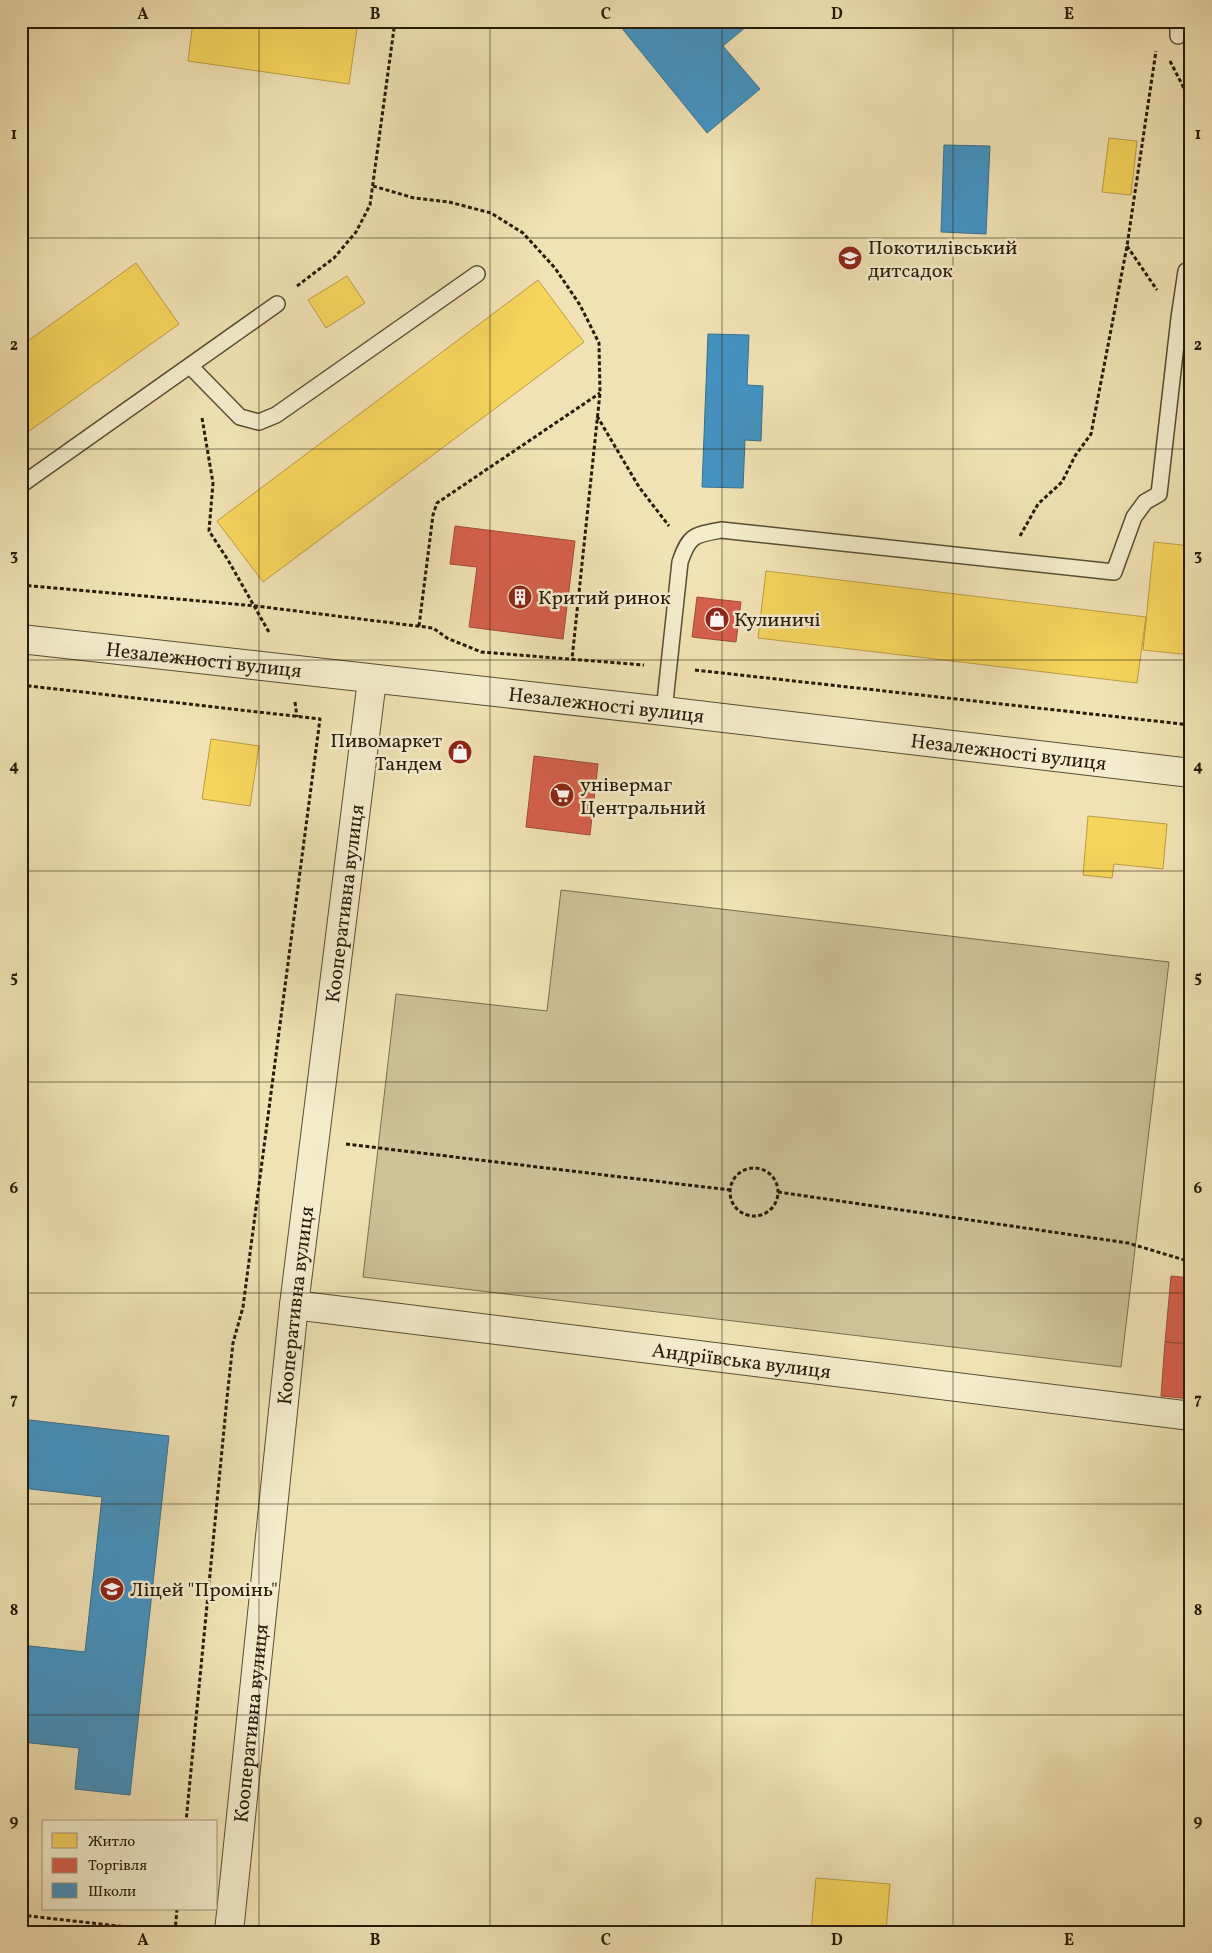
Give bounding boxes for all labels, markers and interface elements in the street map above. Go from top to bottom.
text: A [137,4,149,26]
text: B [370,4,381,26]
text: C [601,4,611,26]
text: D [831,4,843,26]
text: E [1064,4,1074,26]
text: 1 [11,124,17,146]
text: 1 [1195,124,1201,146]
place label: Покотилівський дитсадок [868,235,1017,286]
school or university icon: Покотилівський дитсадок [837,245,863,271]
text: 2 [10,335,18,357]
text: 2 [1194,335,1202,357]
text: 3 [10,545,18,567]
text: 3 [1194,545,1202,567]
building icon: Критий ринок [507,584,533,610]
place label: Критий ринок [538,585,671,613]
shop icon: Кулиничі [704,606,730,632]
place label: Кулиничі [734,607,821,635]
street label: Незалежності вулиця [104,637,303,686]
street label: Незалежності вулиця [507,682,706,732]
place label: Пивомаркет Тандем [330,728,442,779]
street label: Незалежності вулиця [909,728,1108,779]
shop icon: Пивомаркет Тандем [447,739,473,765]
text: 4 [9,756,19,778]
text: 4 [1193,756,1203,778]
place label: універмаг Центральний [580,772,706,823]
supermarket icon: універмаг Центральний [549,782,575,808]
street label: Кооперативна вулиця [320,803,372,1005]
text: 5 [10,967,18,989]
text: 5 [1194,967,1202,989]
text: 6 [10,1178,19,1200]
text: 6 [1194,1178,1203,1200]
street label: Кооперативна вулиця [272,1205,322,1406]
street label: Андріївська вулиця [650,1337,832,1387]
text: 7 [10,1389,18,1411]
text: 7 [1194,1389,1202,1411]
school or university icon: Ліцей "Промінь" [99,1576,125,1602]
place label: Ліцей "Промінь" [130,1577,278,1605]
text: 8 [10,1600,18,1622]
text: 8 [1194,1600,1202,1622]
street label: Кооперативна вулиця [228,1623,277,1824]
text: 9 [10,1811,19,1833]
text: 9 [1194,1811,1203,1833]
legend [42,1820,218,1910]
text: Житло [88,1832,135,1853]
text: Торгівля [88,1856,147,1877]
text: Школи [88,1882,136,1903]
text: A [137,1930,149,1952]
text: B [370,1930,381,1952]
text: C [601,1930,611,1952]
text: D [831,1930,843,1952]
text: E [1064,1930,1074,1952]

